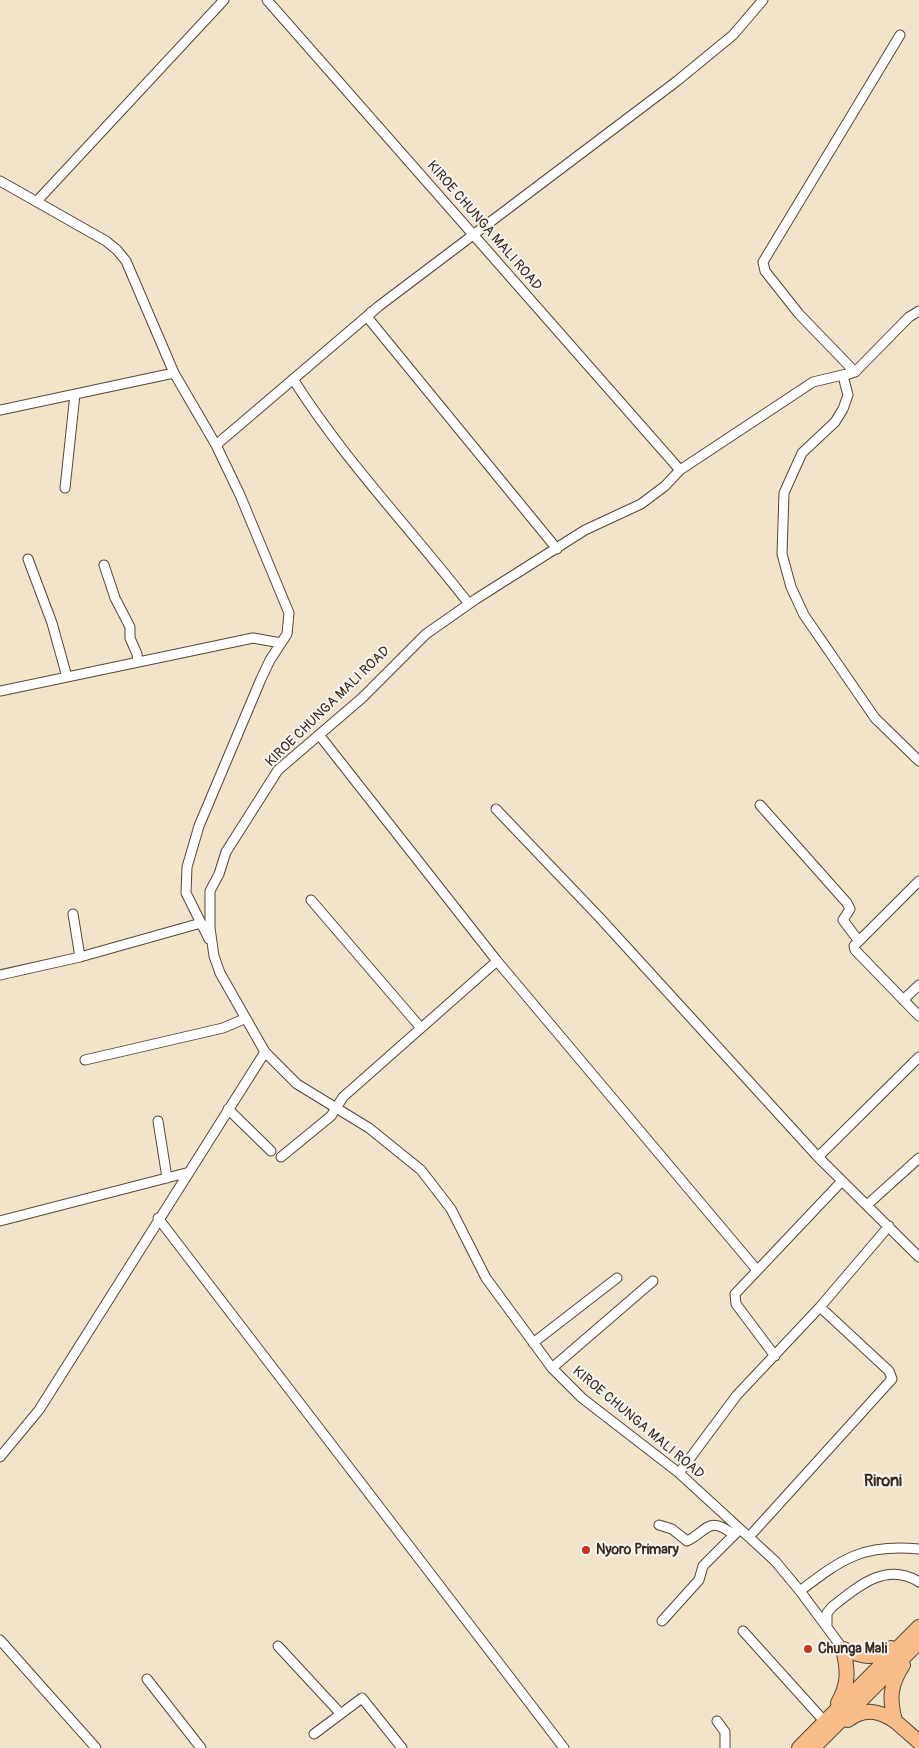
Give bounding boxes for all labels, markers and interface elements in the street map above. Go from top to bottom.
street label: KIROE CHUNGA MALI ROAD [423,158,545,294]
street label: KIROE CHUNGA MALI ROAD [262,643,394,771]
street label: KIROE CHUNGA MALI ROAD [569,1363,707,1483]
district label: Rironi [864,1472,902,1492]
place label: Nyoro Primary [596,1542,679,1558]
marker: Nyoro Primary [580,1544,592,1556]
place label: Chunga Mali [818,1641,887,1657]
marker: Chunga Mali [802,1643,814,1655]

